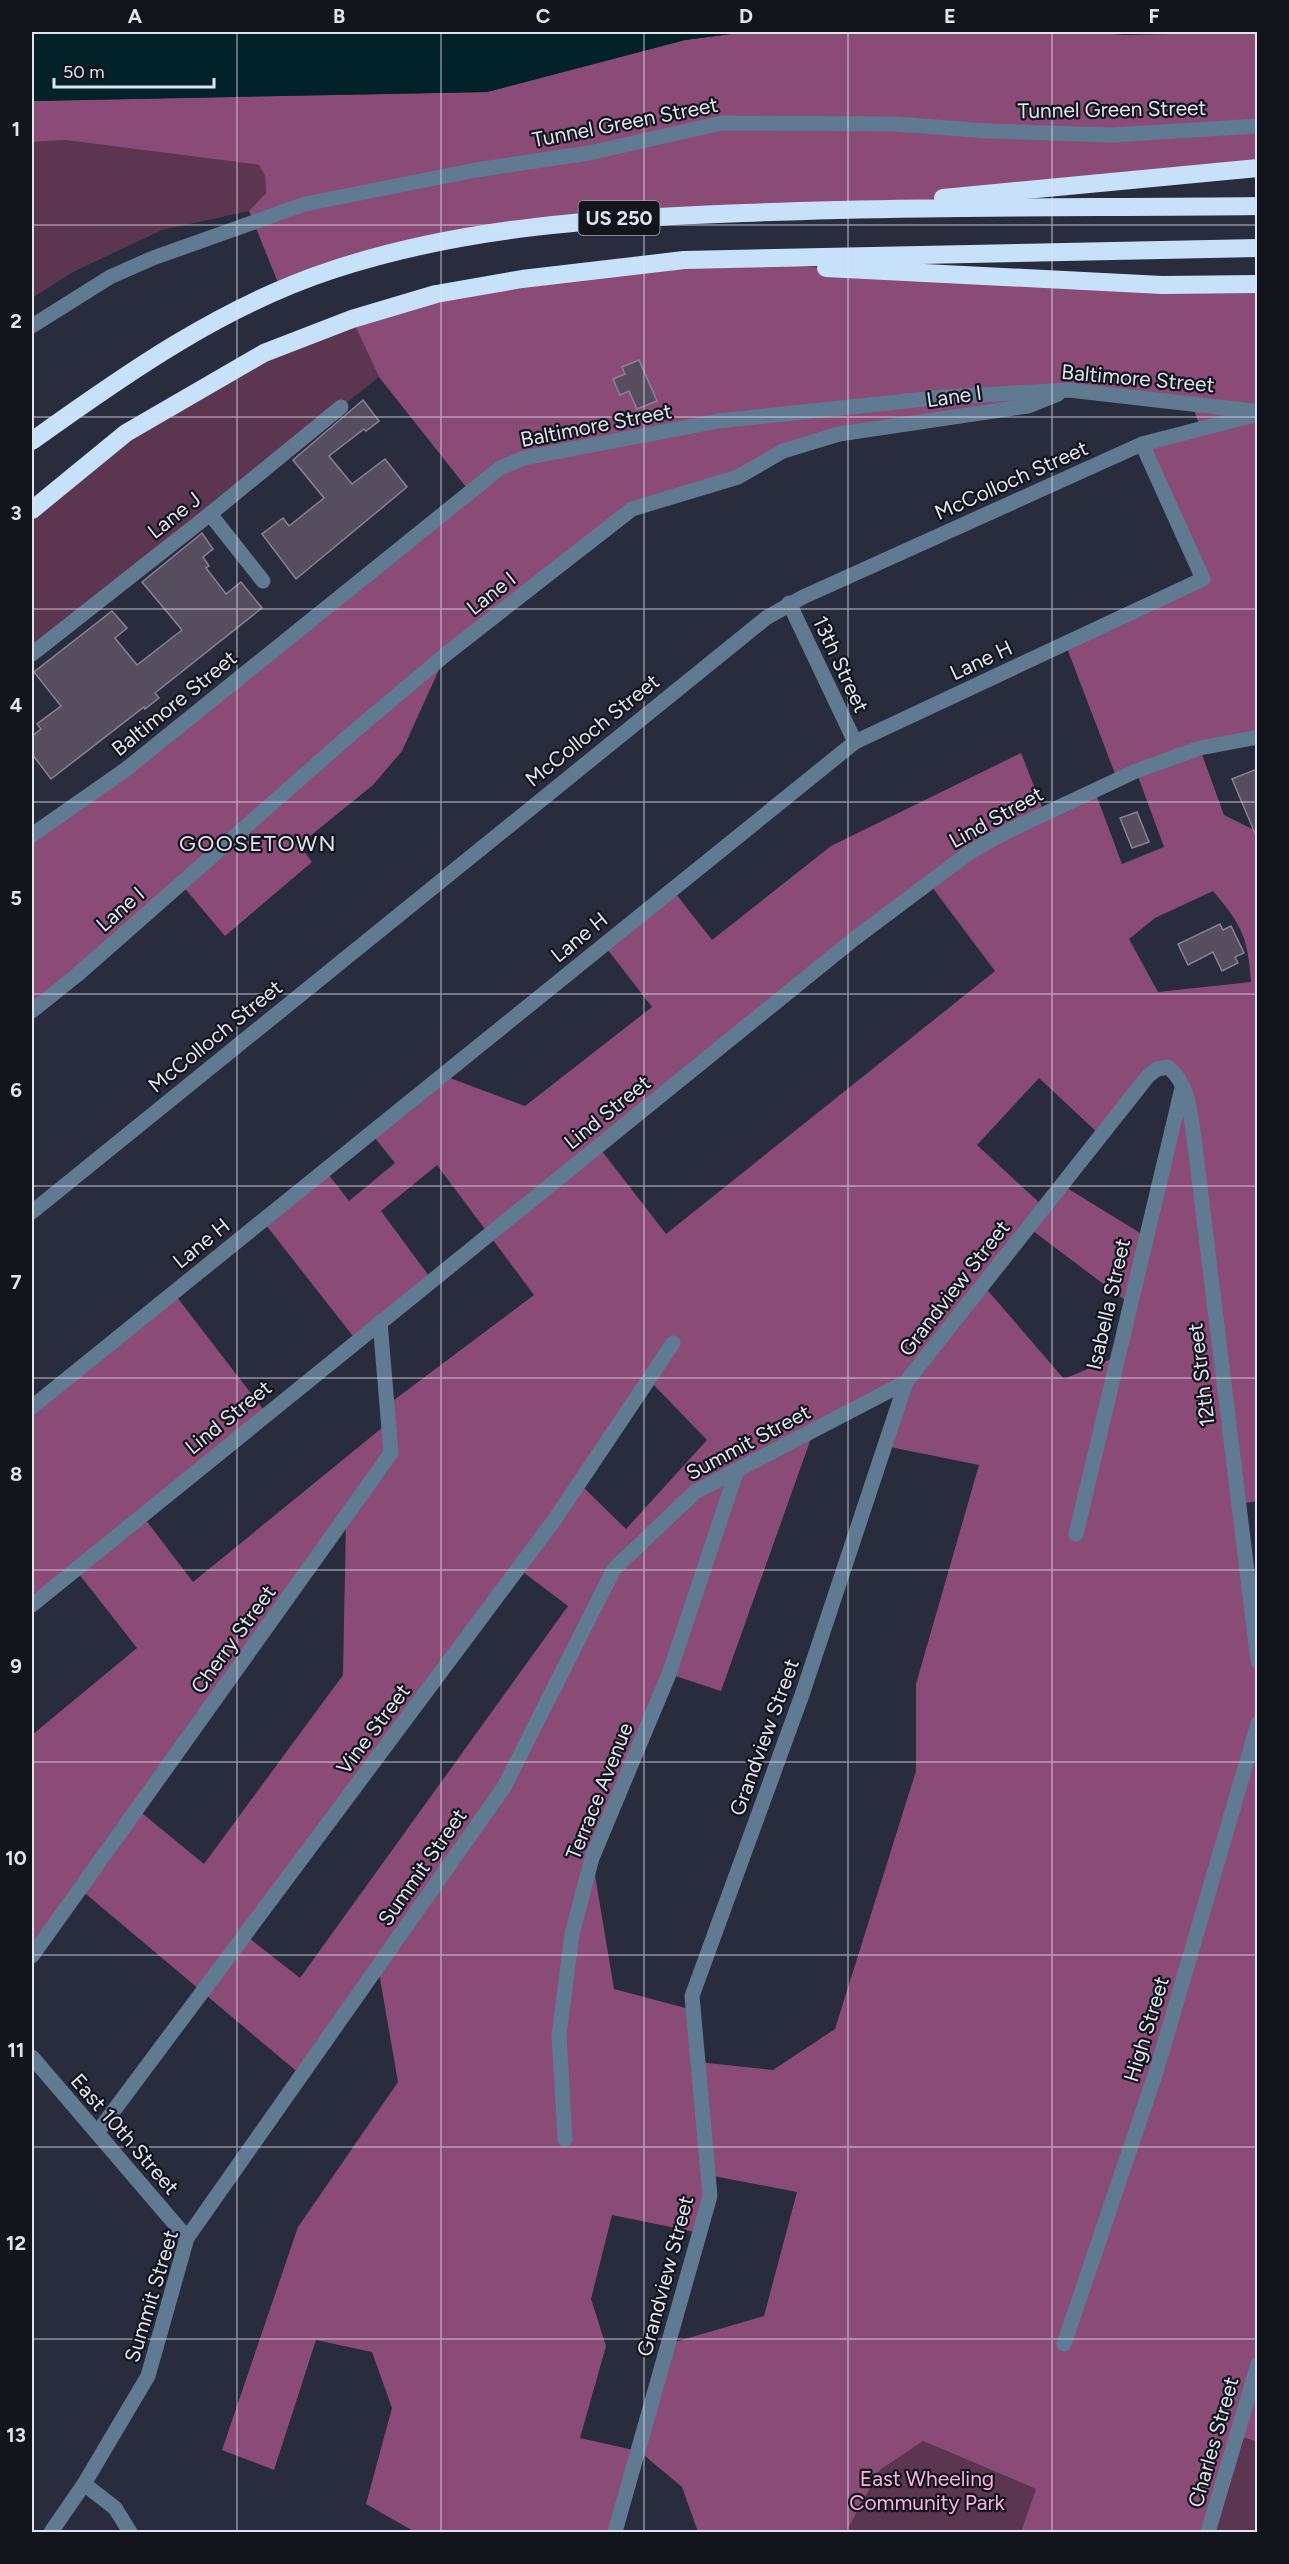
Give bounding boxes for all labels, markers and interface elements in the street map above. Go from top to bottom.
text: A [128,4,143,28]
text: B [333,4,345,28]
text: C [536,4,550,28]
text: D [739,4,753,28]
text: E [944,4,956,28]
text: F [1148,4,1160,28]
scale bar [54,51,214,89]
text: 50 m [63,61,105,83]
street label: Tunnel Green Street [530,92,720,152]
street label: Tunnel Green Street [1017,95,1207,123]
text: 1 [12,117,20,141]
road number: US 250 [578,201,660,235]
text: 2 [10,309,22,333]
street label: Baltimore Street [1060,359,1216,397]
street label: Lane I [925,380,983,412]
street label: Baltimore Street [518,398,674,452]
street label: McColloch Street [931,435,1091,525]
street label: Lane J [142,486,206,544]
text: 3 [10,501,22,525]
street label: Lane I [461,566,521,620]
street label: 13th Street [808,612,874,716]
street label: Lane H [946,635,1016,685]
street label: Baltimore Street [106,645,242,761]
street label: McColloch Street [520,668,664,792]
text: 4 [10,693,23,717]
street label: Lind Street [945,781,1048,853]
district label: GOOSETOWN [179,830,337,857]
street label: Lane I [91,881,149,937]
text: 5 [10,886,22,910]
street label: Lane H [546,907,612,967]
street label: McColloch Street [143,974,287,1098]
street label: Lind Street [559,1070,655,1154]
text: 6 [10,1078,22,1102]
street label: Lane H [168,1213,234,1273]
street label: Grandview Street [893,1215,1015,1361]
street label: Isabella Street [1081,1236,1135,1372]
text: 7 [10,1270,22,1294]
street label: 12th Street [1182,1322,1220,1428]
street label: Lind Street [180,1375,276,1459]
street label: Summit Street [682,1399,814,1485]
text: 8 [10,1462,22,1486]
street label: Cherry Street [185,1580,281,1698]
text: 9 [10,1654,22,1678]
street label: Grandview Street [724,1655,804,1819]
street label: Vine Street [331,1679,415,1779]
street label: Terrace Avenue [560,1719,638,1863]
street label: Summit Street [372,1804,472,1930]
text: 10 [5,1846,27,1870]
street label: High Street [1118,1973,1174,2085]
text: 11 [8,2038,24,2062]
street label: East 10th Street [66,2069,184,2200]
street label: Grandview Street [632,2193,698,2359]
street label: Summit Street [119,2227,183,2365]
text: 12 [6,2231,26,2255]
street label: Charles Street [1182,2374,1244,2510]
text: 13 [6,2423,26,2447]
park label: East Wheeling Community Park [849,2466,1006,2515]

